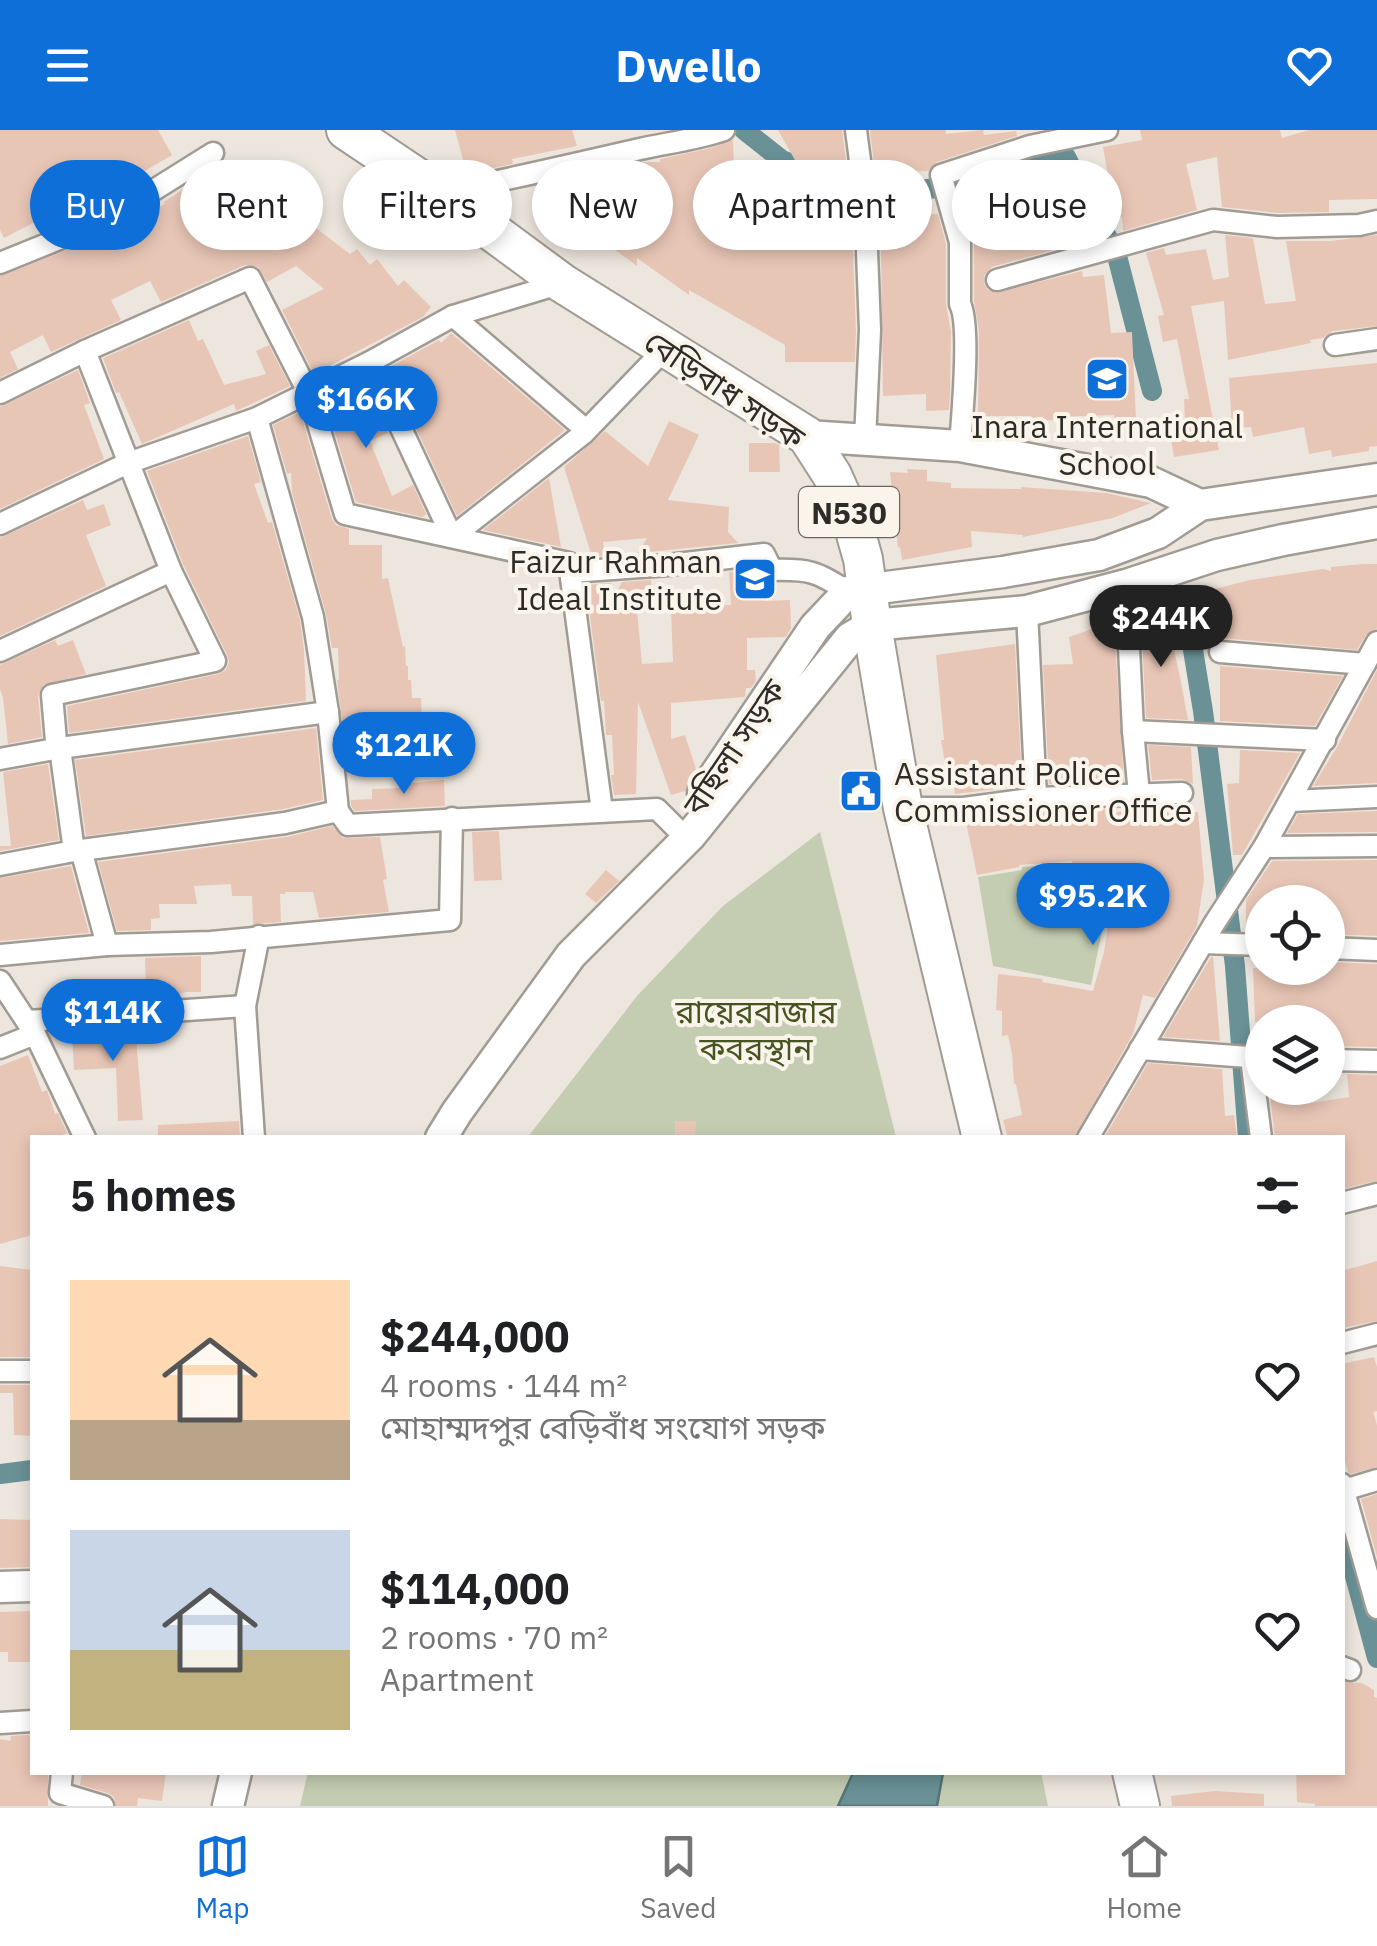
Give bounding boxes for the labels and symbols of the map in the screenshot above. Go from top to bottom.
street label: বেড়িবাধ সড়ক [637,320,814,459]
school or university icon: Inara International School [1084,356,1130,402]
pin: $166K [296,366,436,451]
place label: Inara International School [971,405,1243,484]
road number: N530 [799,487,899,537]
place label: Faizur Rahman Ideal Institute [509,540,722,619]
school or university icon: Faizur Rahman Ideal Institute [732,556,778,602]
pin: $244K [1091,585,1231,670]
street label: বছিলা সড়ক [673,670,795,824]
pin: $121K [334,712,474,797]
place label: Assistant Police Commissioner Office [894,752,1192,831]
public building icon: Assistant Police Commissioner Office [838,768,884,814]
pin: $95.2K [1012,863,1174,948]
pin: $114K [43,979,183,1064]
park label: রায়েরবাজার কবরস্থান [675,990,837,1069]

